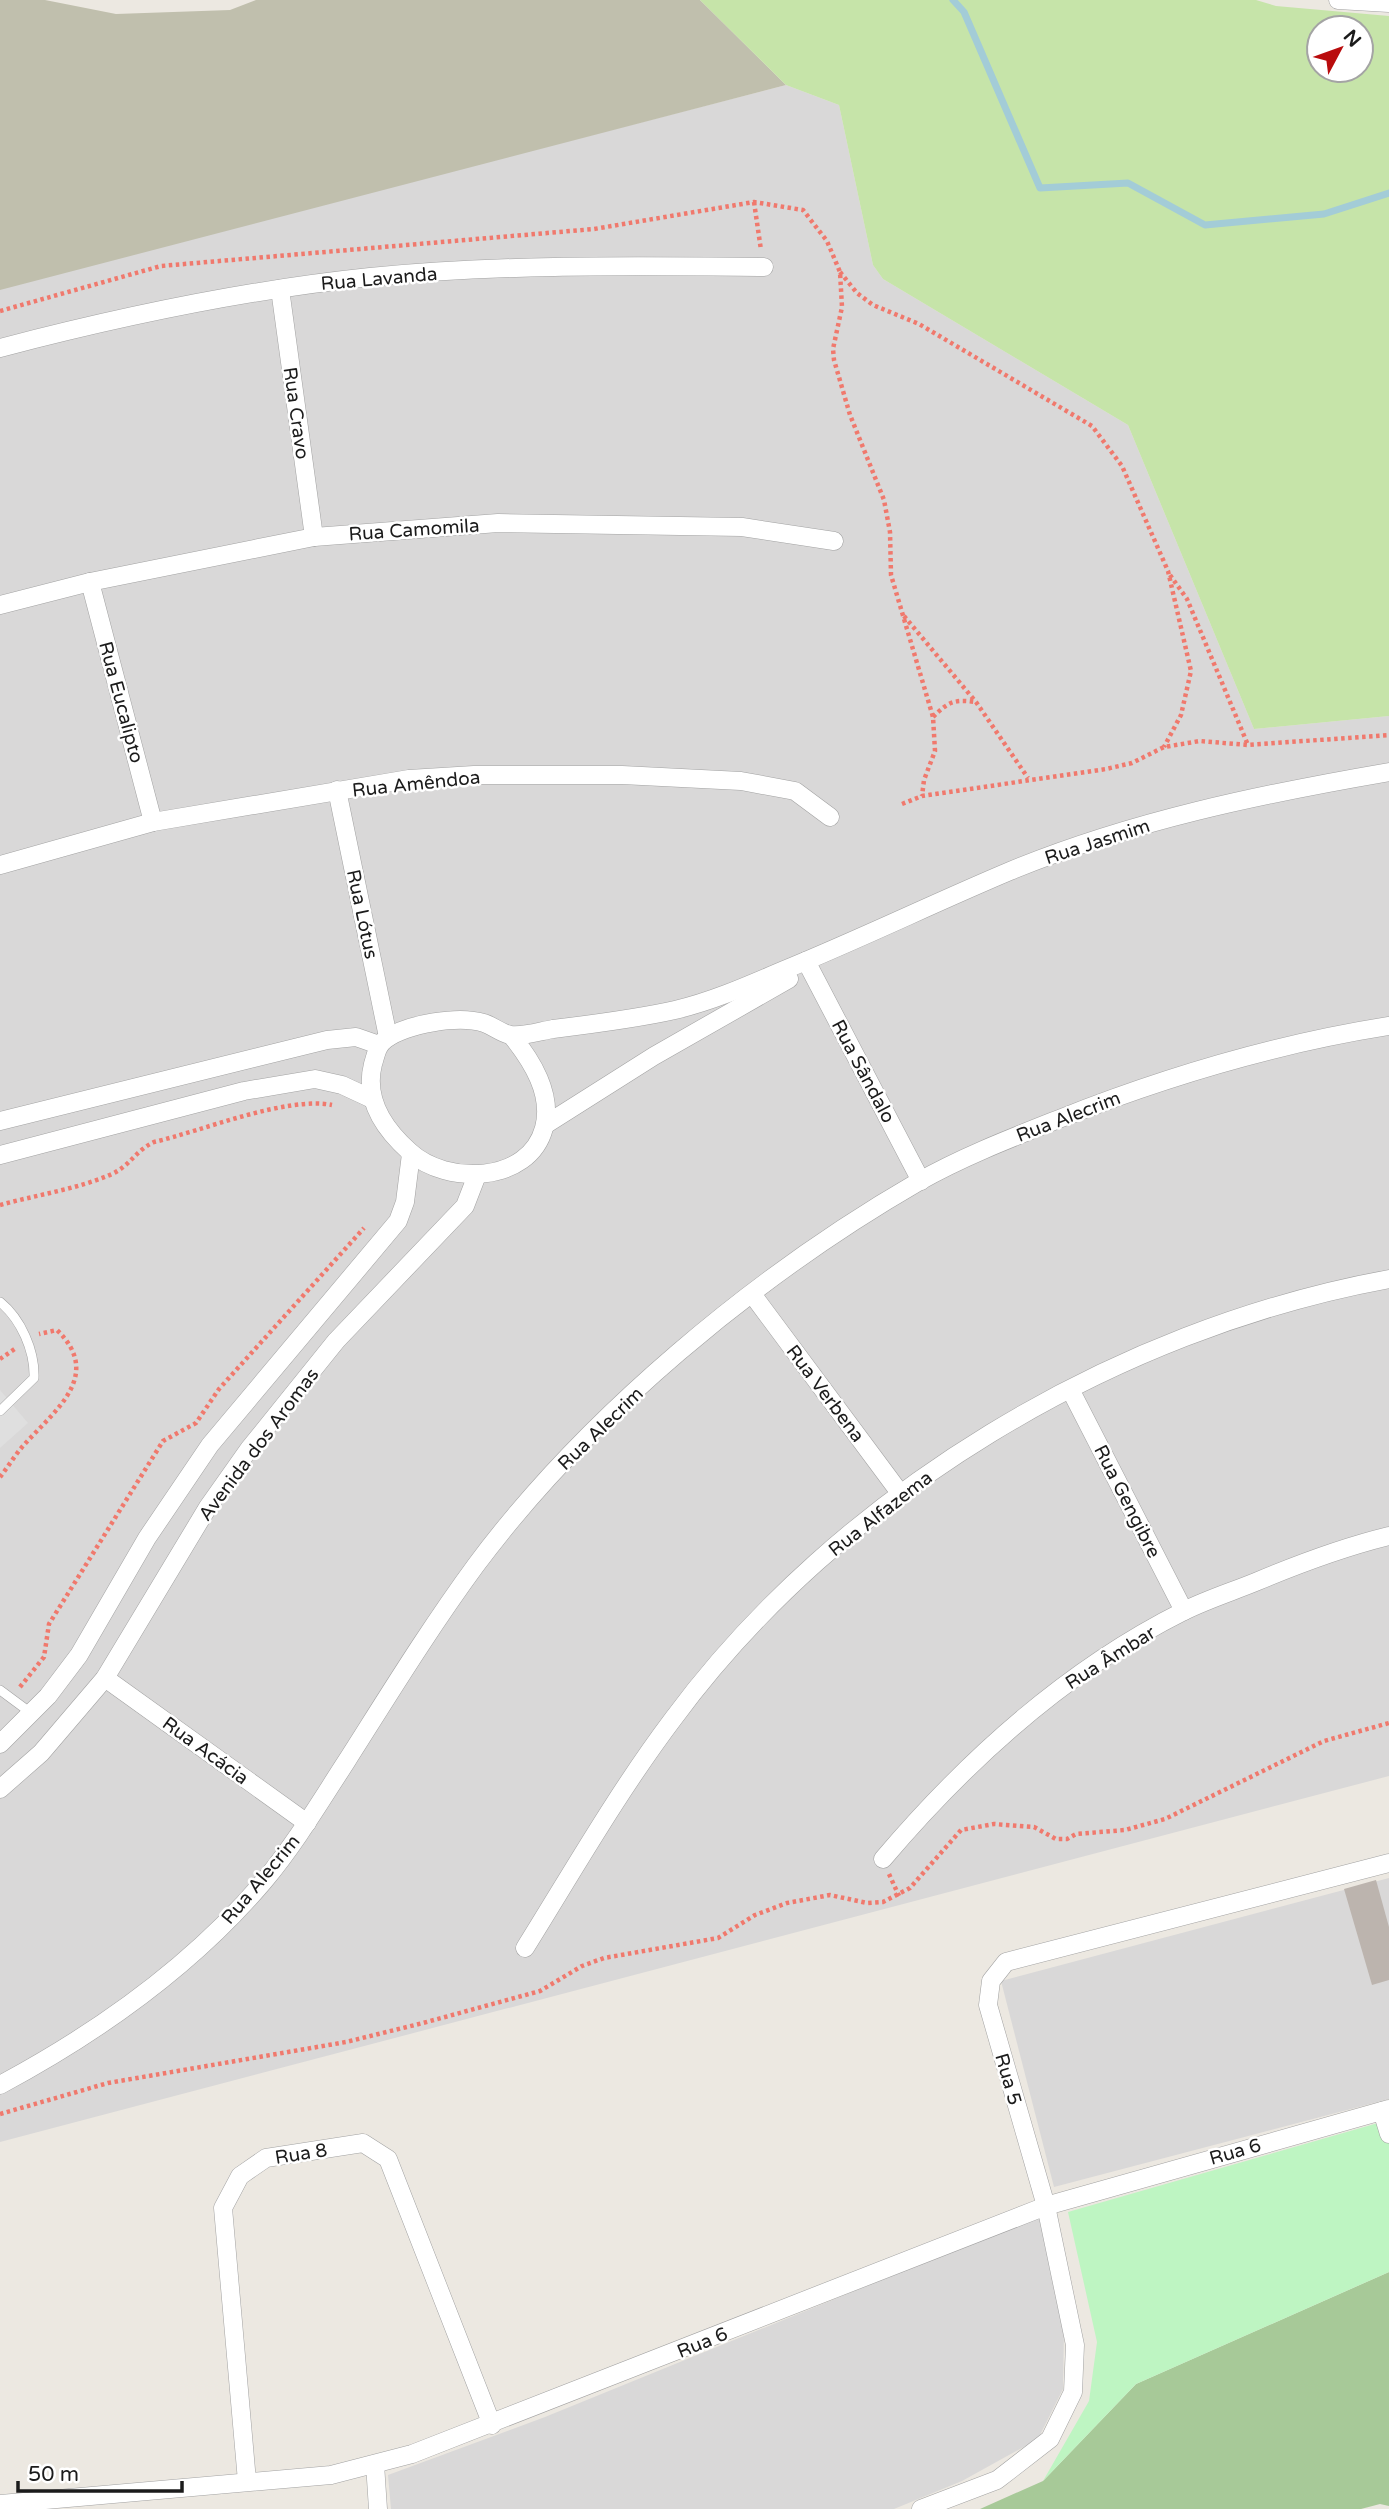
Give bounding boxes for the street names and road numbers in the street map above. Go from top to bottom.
street label: Rua Lavanda [320,263,438,295]
street label: Rua Cravo [279,366,313,461]
street label: Rua Camomila [348,514,480,546]
street label: Rua Eucalipto [94,639,148,765]
street label: Rua Amêndoa [351,766,481,802]
street label: Rua Jasmim [1042,815,1153,869]
street label: Rua Lótus [342,867,382,961]
street label: Rua Sândalo [827,1016,900,1127]
street label: Rua Alecrim [1013,1087,1124,1147]
street label: Rua Verbena [782,1341,869,1446]
street label: Avenida dos Aromas [194,1364,323,1525]
street label: Rua Alecrim [554,1383,648,1475]
street label: Rua Gengibre [1089,1441,1165,1562]
street label: Rua Alfazema [824,1466,937,1561]
street label: Rua Âmbar [1061,1621,1160,1694]
street label: Rua Acácia [158,1712,253,1789]
street label: Rua Alecrim [217,1830,304,1929]
street label: Rua 5 [990,2051,1026,2108]
street label: Rua 6 [1207,2134,1264,2170]
street label: Rua 8 [273,2139,329,2169]
street label: Rua 6 [674,2323,731,2363]

